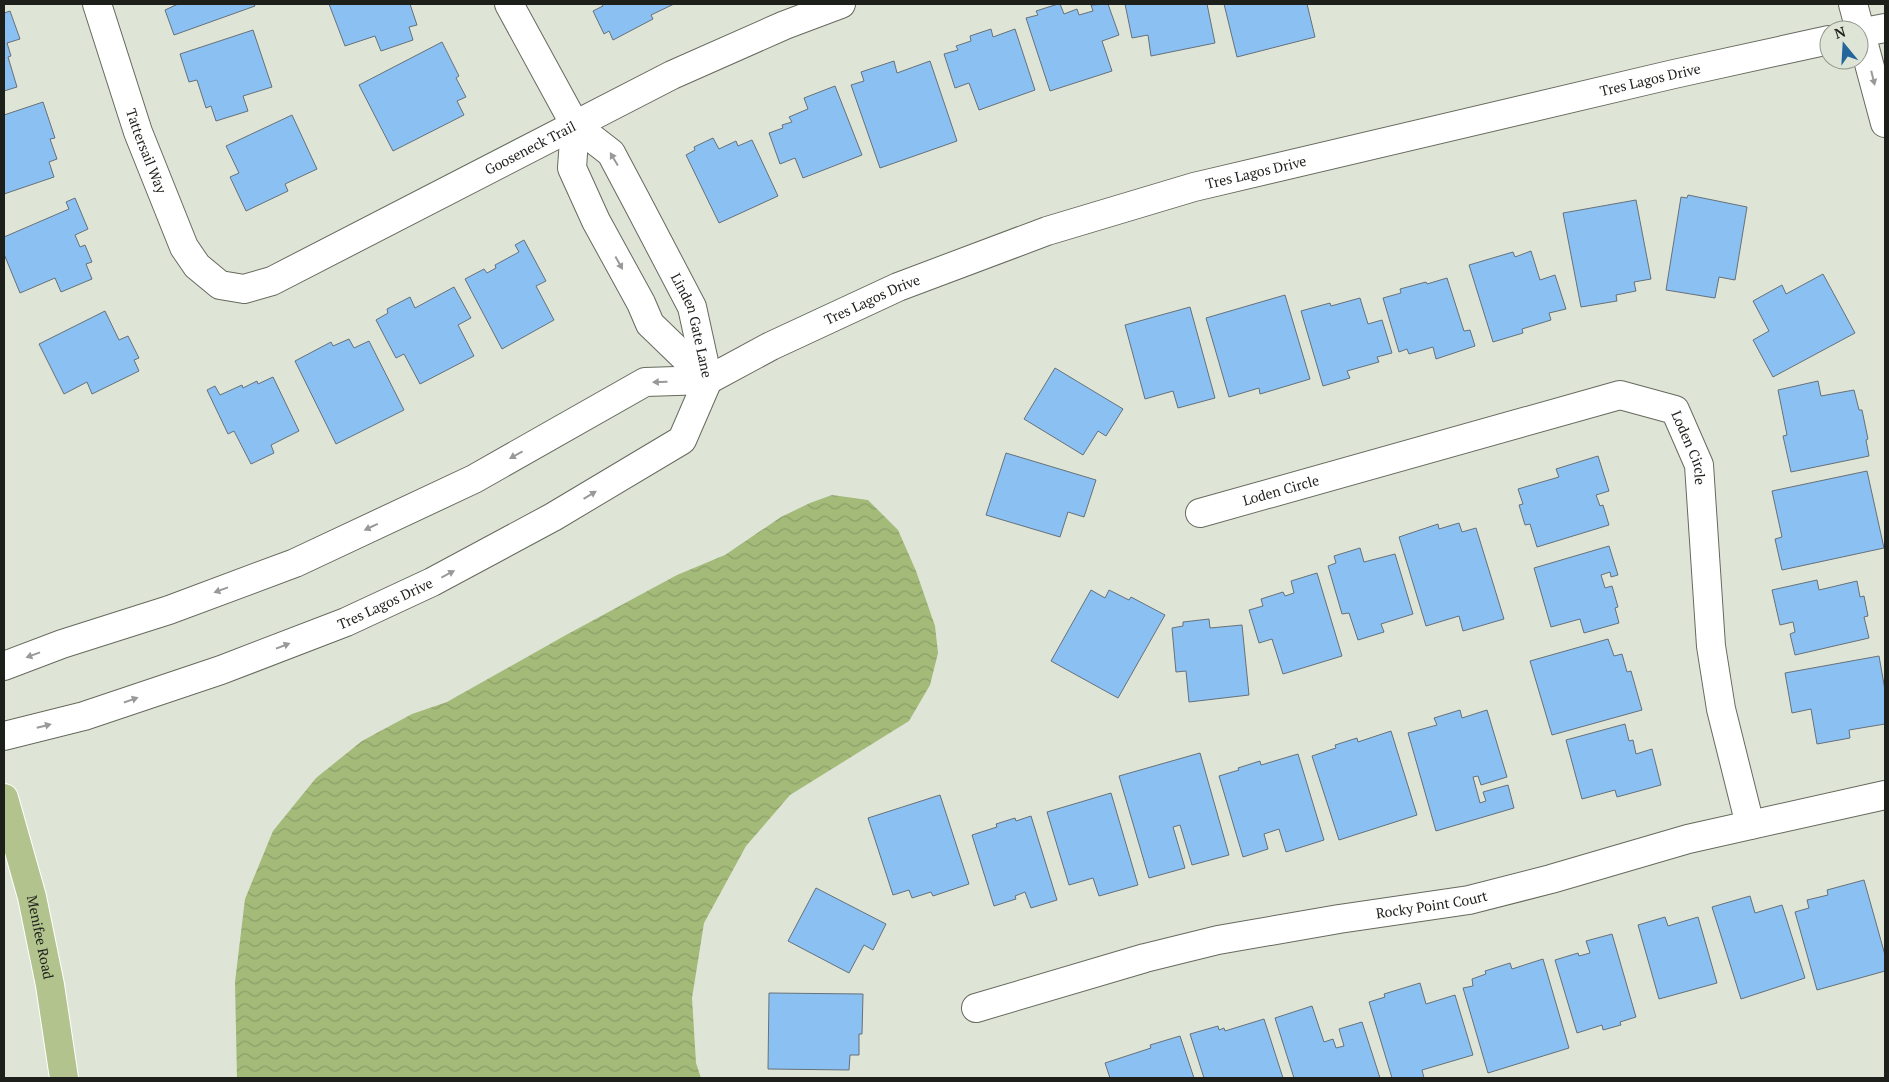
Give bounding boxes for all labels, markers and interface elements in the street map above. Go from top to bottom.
north arrow [1819,20,1869,70]
text: N [1832,21,1848,43]
street label: Tres Lagos Drive [1598,58,1702,100]
one-way arrow [1869,70,1877,86]
street label: Tattersail Way [122,106,172,197]
street label: Gooseneck Trail [481,116,579,179]
street label: Tres Lagos Drive [1204,151,1308,193]
one-way arrow [609,153,618,166]
one-way arrow [615,256,623,271]
street label: Linden Gate Lane [667,269,717,379]
street label: Tres Lagos Drive [821,270,922,329]
one-way arrow [652,378,668,386]
street label: Loden Circle [1667,407,1710,485]
one-way arrow [509,451,524,459]
street label: Loden Circle [1240,470,1321,510]
one-way arrow [584,490,597,499]
one-way arrow [364,523,378,531]
one-way arrow [442,569,455,578]
street label: Tres Lagos Drive [335,573,436,633]
one-way arrow [213,586,228,594]
one-way arrow [276,641,291,649]
one-way arrow [25,651,40,659]
one-way arrow [123,696,138,704]
one-way arrow [37,722,52,730]
street label: Rocky Point Court [1375,885,1490,922]
street label: Menifee Road [23,894,59,981]

